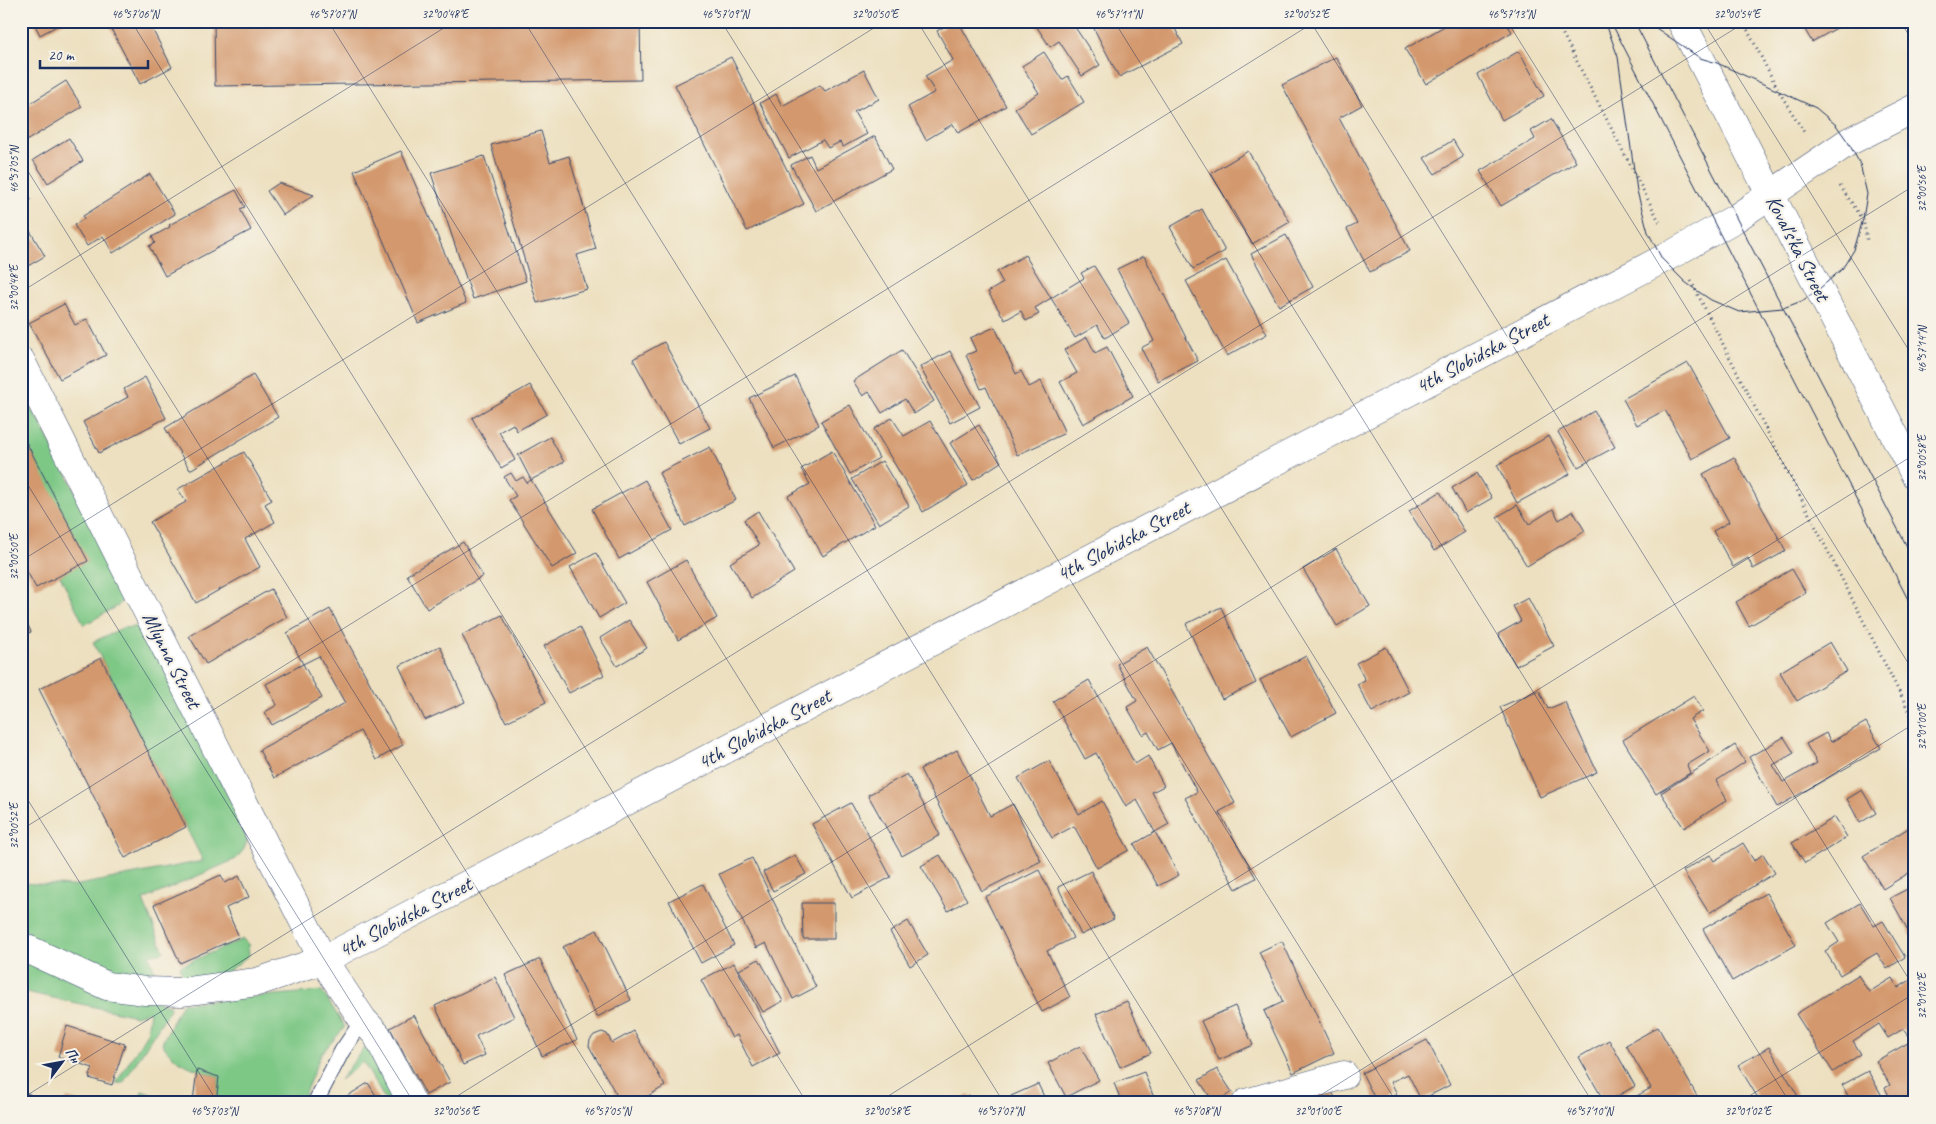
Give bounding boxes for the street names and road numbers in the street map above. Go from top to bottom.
street label: Koval's'ka Street [1760,191,1837,307]
street label: 4th Slobidska Street [1411,306,1555,399]
street label: 4th Slobidska Street [1052,494,1196,587]
street label: Mlynna Street [137,608,208,714]
street label: 4th Slobidska Street [693,682,837,775]
street label: 4th Slobidska Street [334,870,478,963]

